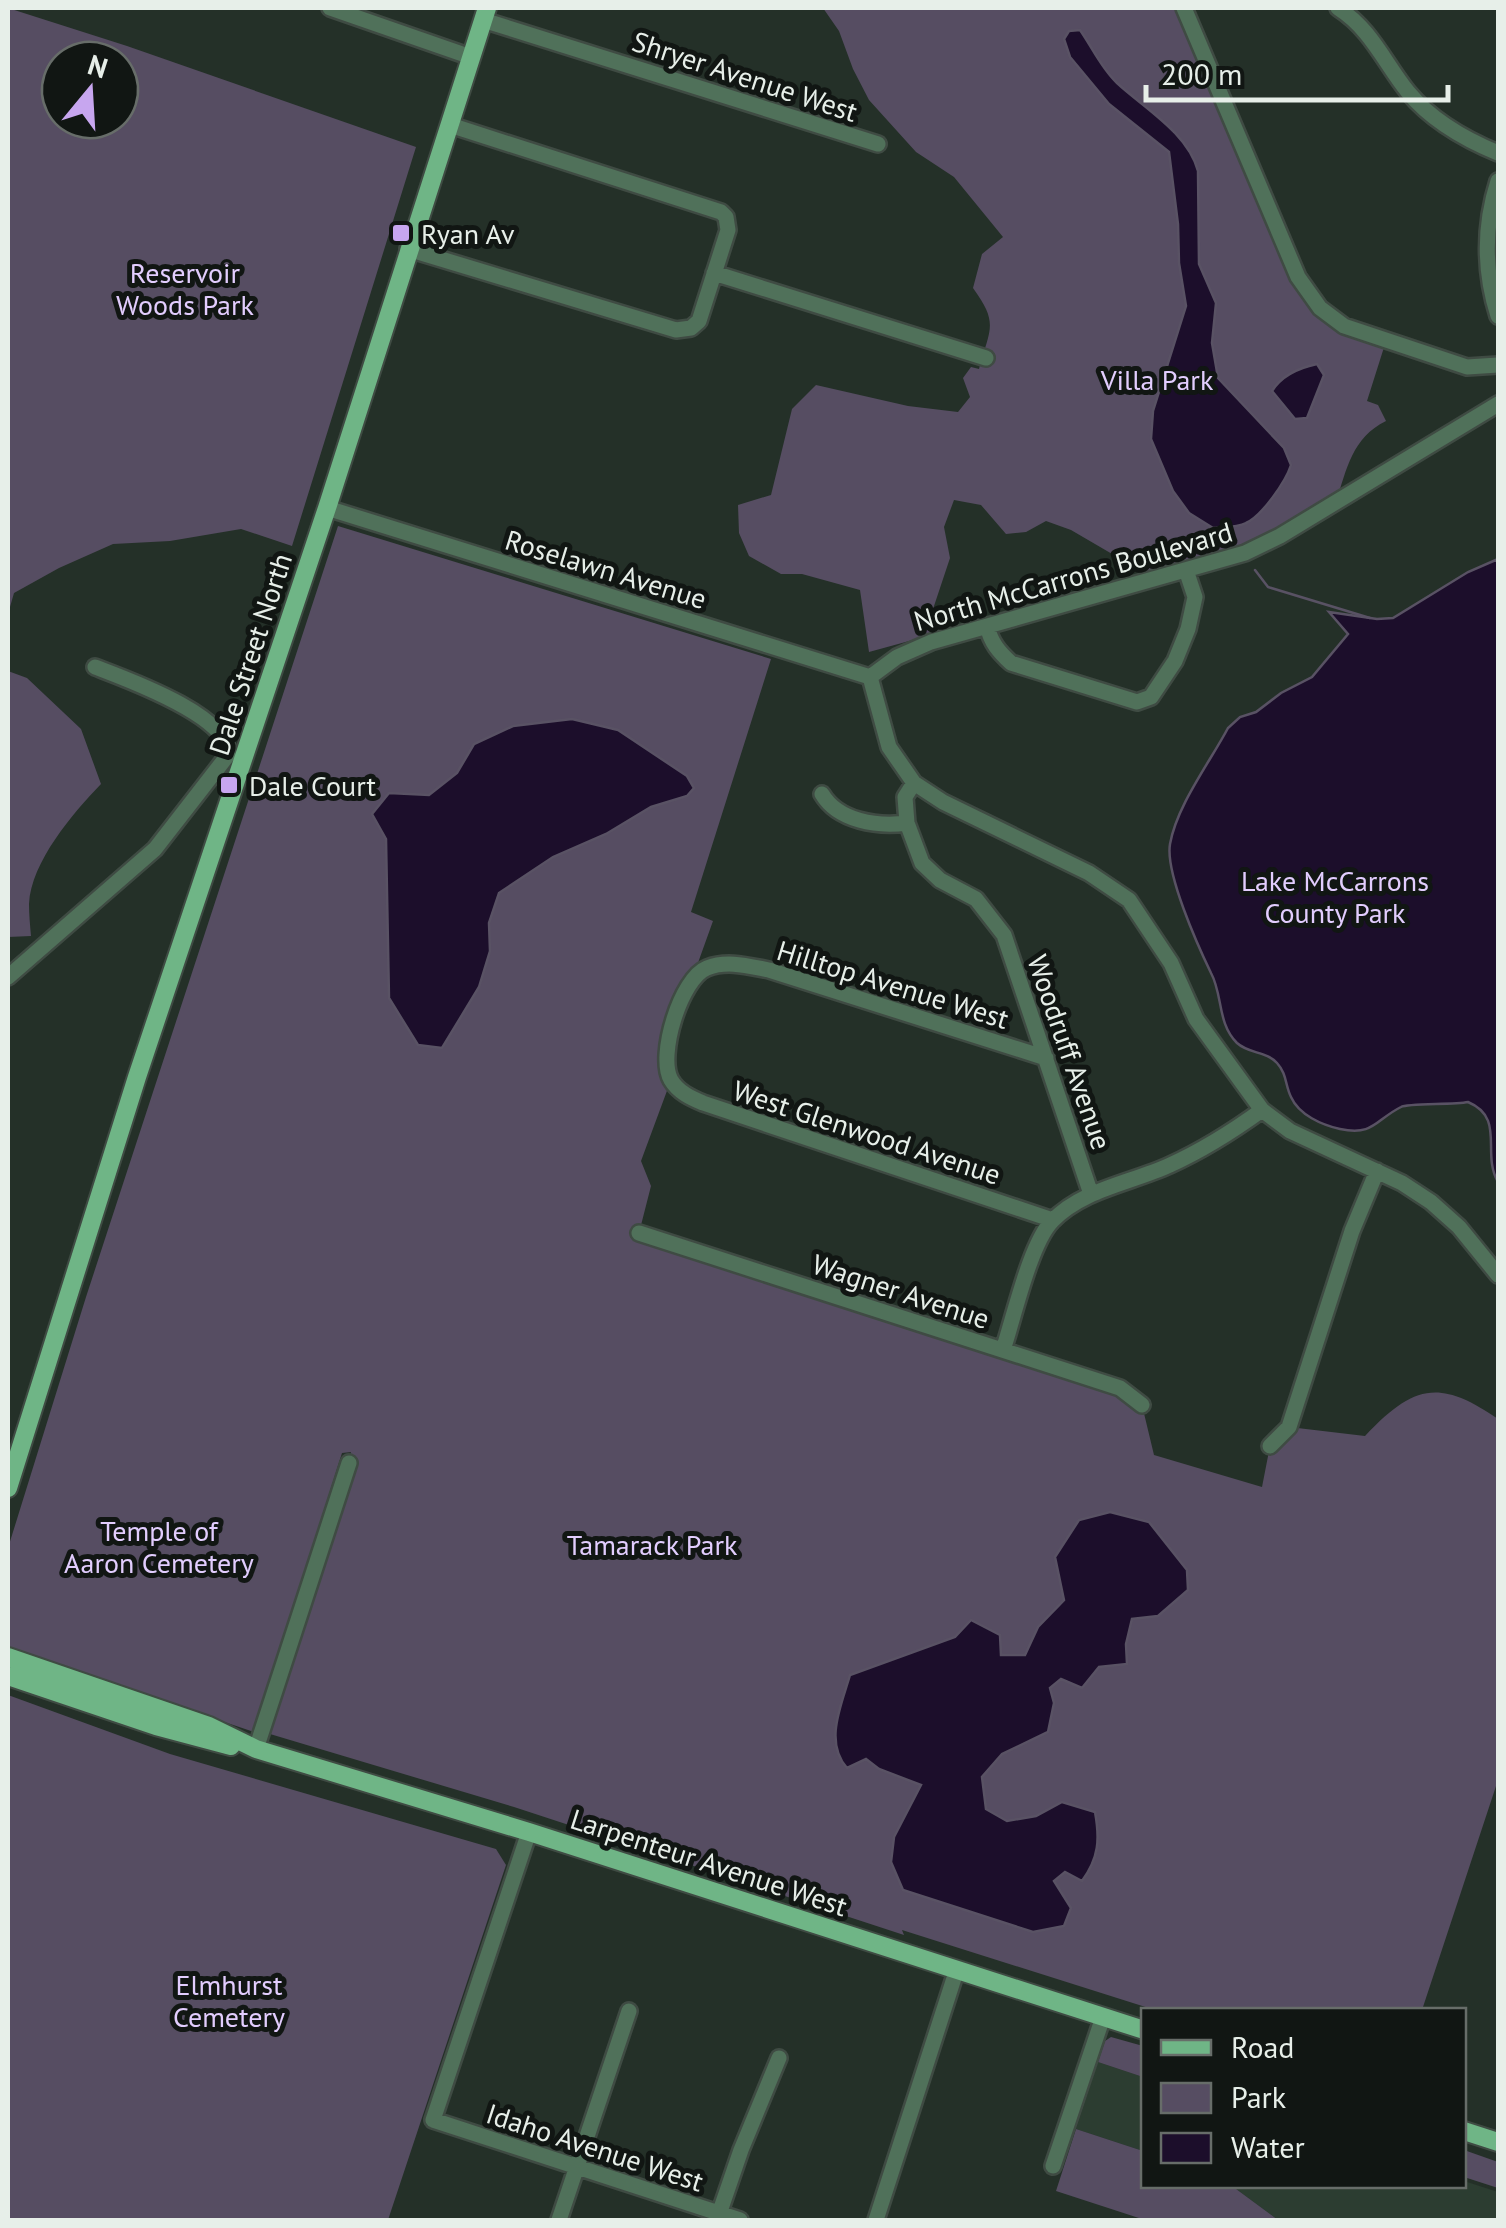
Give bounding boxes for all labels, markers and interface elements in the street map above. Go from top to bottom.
street label: Shryer Avenue West [628,22,863,130]
north arrow [40,40,140,140]
scale bar [1146,40,1448,102]
text: N [83,45,112,86]
text: 200 m [1161,54,1242,93]
place label: Ryan Av [421,215,515,252]
marker: Ryan Av [390,222,412,244]
park label: Reservoir Woods Park [116,254,255,323]
park label: Villa Park [1100,361,1214,398]
street label: North McCarrons Boulevard [910,513,1236,639]
street label: Roselawn Avenue [501,521,711,617]
street label: Dale Street North [200,548,300,760]
place label: Dale Court [249,767,377,804]
marker: Dale Court [218,774,240,796]
park label: Lake McCarrons County Park [1241,862,1429,931]
street label: Hilltop Avenue West [773,931,1014,1037]
street label: Woodruff Avenue [1019,950,1121,1154]
street label: West Glenwood Avenue [729,1071,1005,1193]
street label: Wagner Avenue [808,1245,994,1337]
park label: Temple of Aaron Cemetery [64,1512,254,1581]
park label: Tamarack Park [567,1526,738,1563]
street label: Larpenteur Avenue West [566,1800,852,1924]
park label: Elmhurst Cemetery [173,1966,285,2035]
legend [1141,2008,1466,2188]
text: Road [1231,2027,1295,2066]
text: Park [1231,2077,1287,2116]
street label: Idaho Avenue West [482,2095,709,2200]
text: Water [1231,2127,1305,2166]

